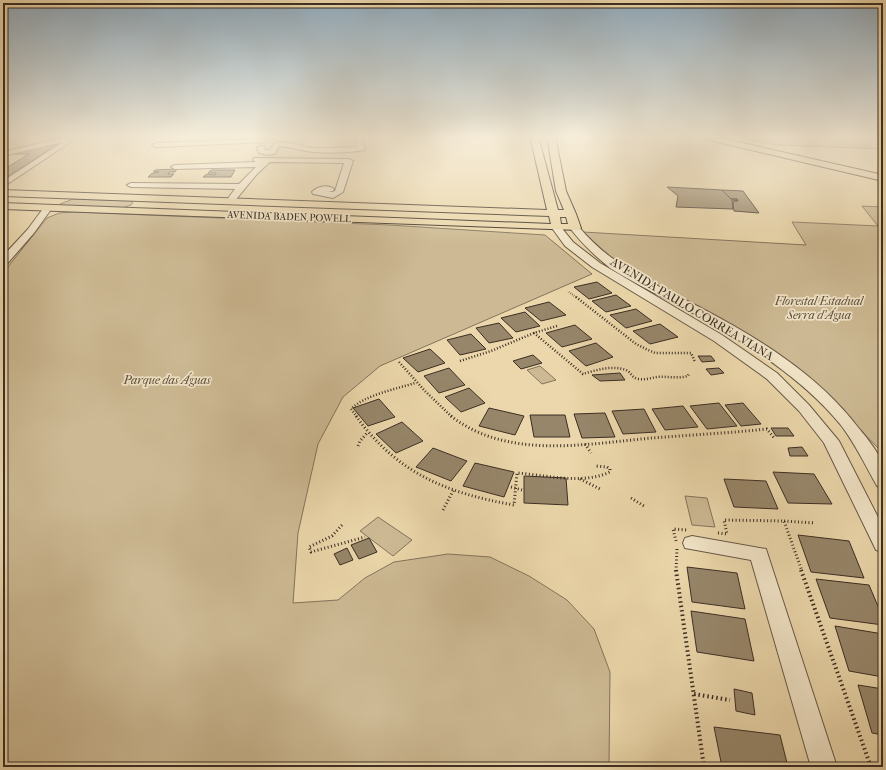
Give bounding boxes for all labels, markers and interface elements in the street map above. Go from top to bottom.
street label: AVENIDA BADEN POWELL [226,209,351,225]
street label: AVENIDA PAULO CORREA VIANA [607,254,776,363]
park label: Florestal Estadual Serra d'Água [774,294,865,322]
park label: Parque das Águas [122,372,211,387]

